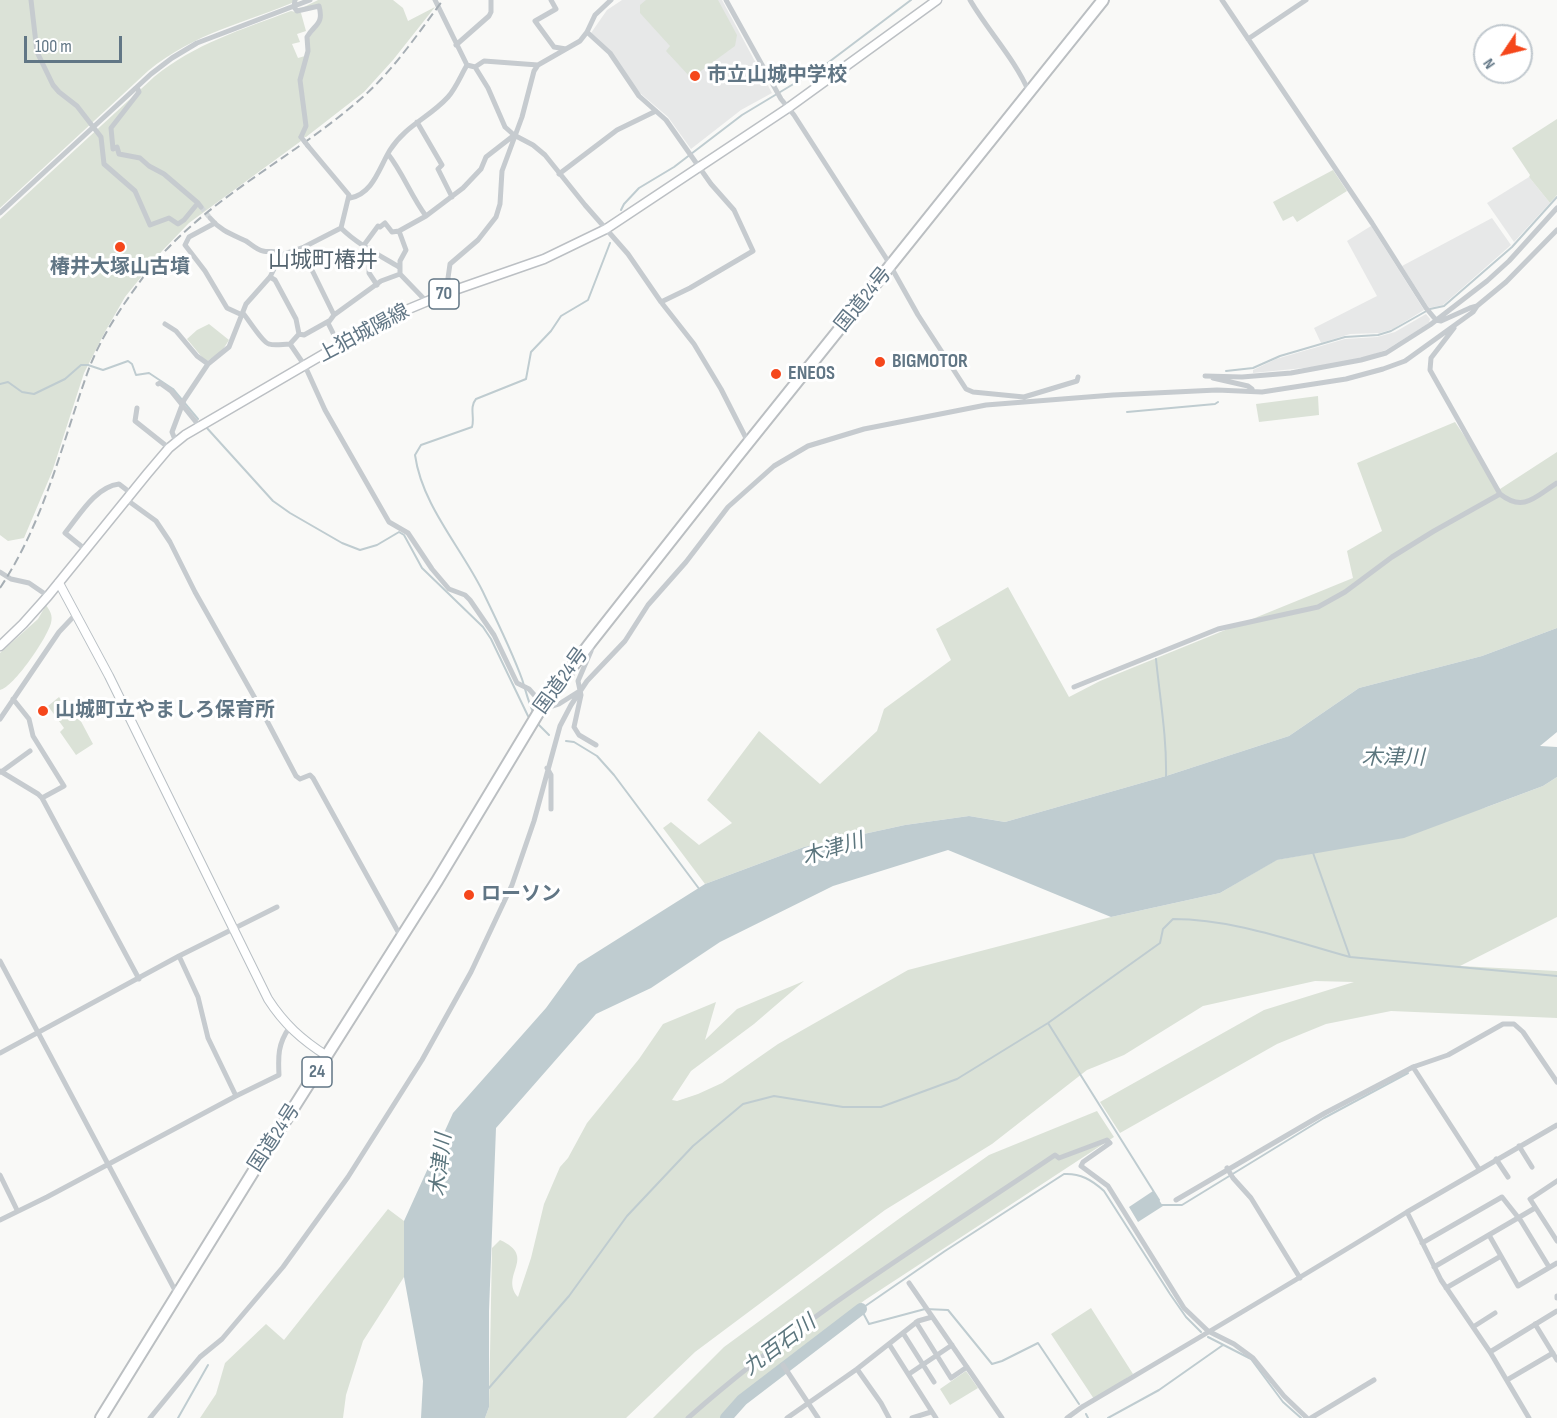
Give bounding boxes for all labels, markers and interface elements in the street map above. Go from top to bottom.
scale bar [27,24,124,62]
north arrow [1473,24,1533,84]
text: 100 m [35,36,72,57]
text: N [1479,55,1500,72]
place label: 市立山城中学校 [707,64,847,88]
marker: 市立山城中学校 [688,69,702,83]
marker: 椿井大塚山古墳 [113,240,127,254]
district label: 山城町椿井 [268,248,378,274]
place label: 椿井大塚山古墳 [50,256,190,280]
street label: 国道24号 [831,263,897,337]
road number: 70 [429,279,459,309]
street label: 上狛城陽線 [314,300,414,368]
place label: BIGMOTOR [892,350,968,374]
marker: BIGMOTOR [873,355,887,369]
place label: ENEOS [788,362,835,386]
marker: ENEOS [769,367,783,381]
street label: 国道24号 [530,643,594,719]
place label: 山城町立やましろ保育所 [55,699,275,723]
marker: 山城町立やましろ保育所 [36,704,50,718]
water label: 木津川 [1362,746,1424,772]
water label: 木津川 [799,829,867,871]
place label: ローソン [481,883,561,907]
marker: ローソン [462,888,476,902]
road number: 24 [302,1057,332,1087]
street label: 国道24号 [244,1099,306,1177]
water label: 木津川 [426,1132,458,1198]
water label: 九百石川 [739,1311,821,1381]

